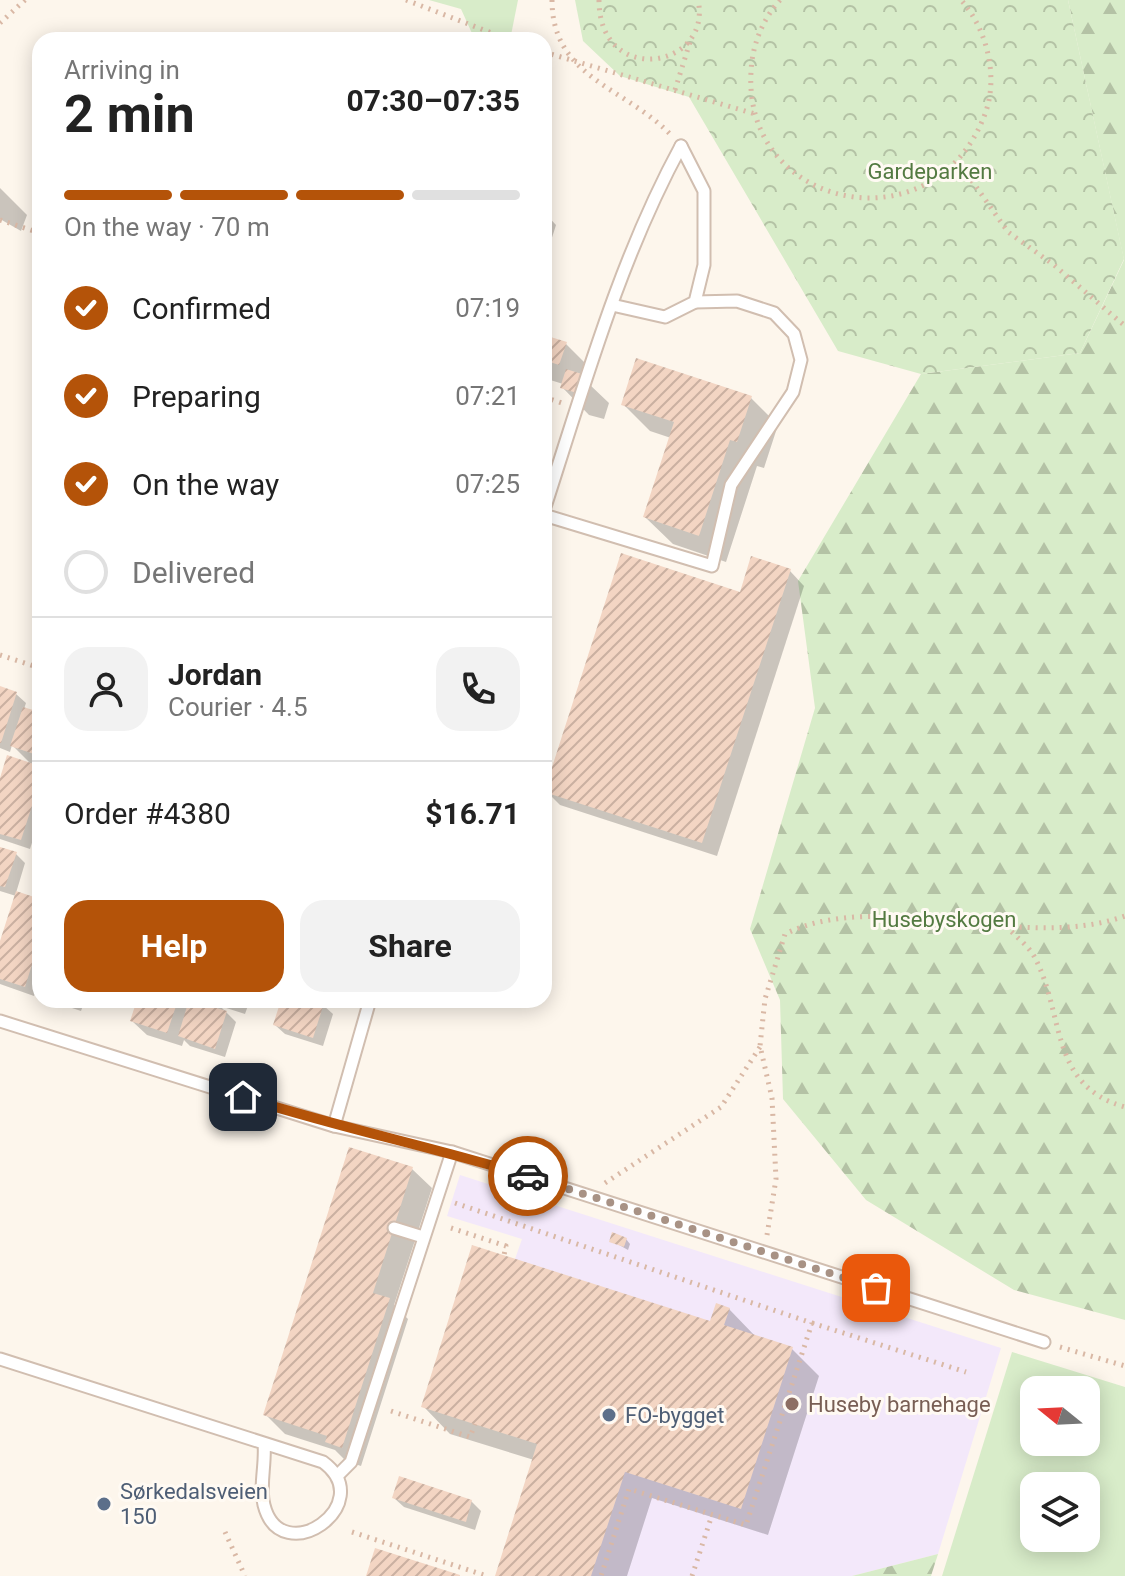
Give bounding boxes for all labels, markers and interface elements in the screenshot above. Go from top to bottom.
text: Arriving in [64,55,180,85]
text: 07:30–07:35 [346,83,520,118]
text: 2 min [64,84,195,145]
park label: Gardeparken [868,159,992,184]
text: On the way · 70 m [64,212,270,242]
icon: check [64,286,108,330]
text: Confirmed [132,291,271,326]
text: 07:19 [455,293,520,323]
icon: check [64,374,108,418]
text: Preparing [132,379,261,414]
text: 07:21 [455,381,520,411]
icon: check [64,462,108,506]
text: On the way [132,467,279,502]
text: 07:25 [455,469,520,499]
text: Delivered [132,555,255,590]
button: person [64,647,148,731]
button: phone [436,647,520,731]
text: Jordan [168,657,262,692]
text: Courier · 4.5 [168,692,308,722]
text: Order #4380 [64,796,231,831]
text: $16.71 [425,796,520,831]
button: Help [64,900,284,992]
button: Share [300,900,520,992]
park label: Husebyskogen [872,907,1016,932]
pin [209,1063,277,1131]
icon: home [221,1075,265,1119]
courier [488,1136,568,1216]
icon: car [506,1154,550,1198]
pin [842,1254,910,1322]
icon: bag [854,1266,898,1310]
north arrow [1020,1376,1100,1456]
map controls [1020,1376,1100,1552]
place label: Huseby barnehage [808,1392,991,1417]
marker: Huseby barnehage [783,1395,801,1413]
place label: FO-bygget [625,1403,724,1428]
marker: FO-bygget [600,1406,618,1424]
button: layers [1020,1472,1100,1552]
place label: Sørkedalsveien 150 [120,1479,268,1529]
marker: Sørkedalsveien 150 [95,1495,113,1513]

